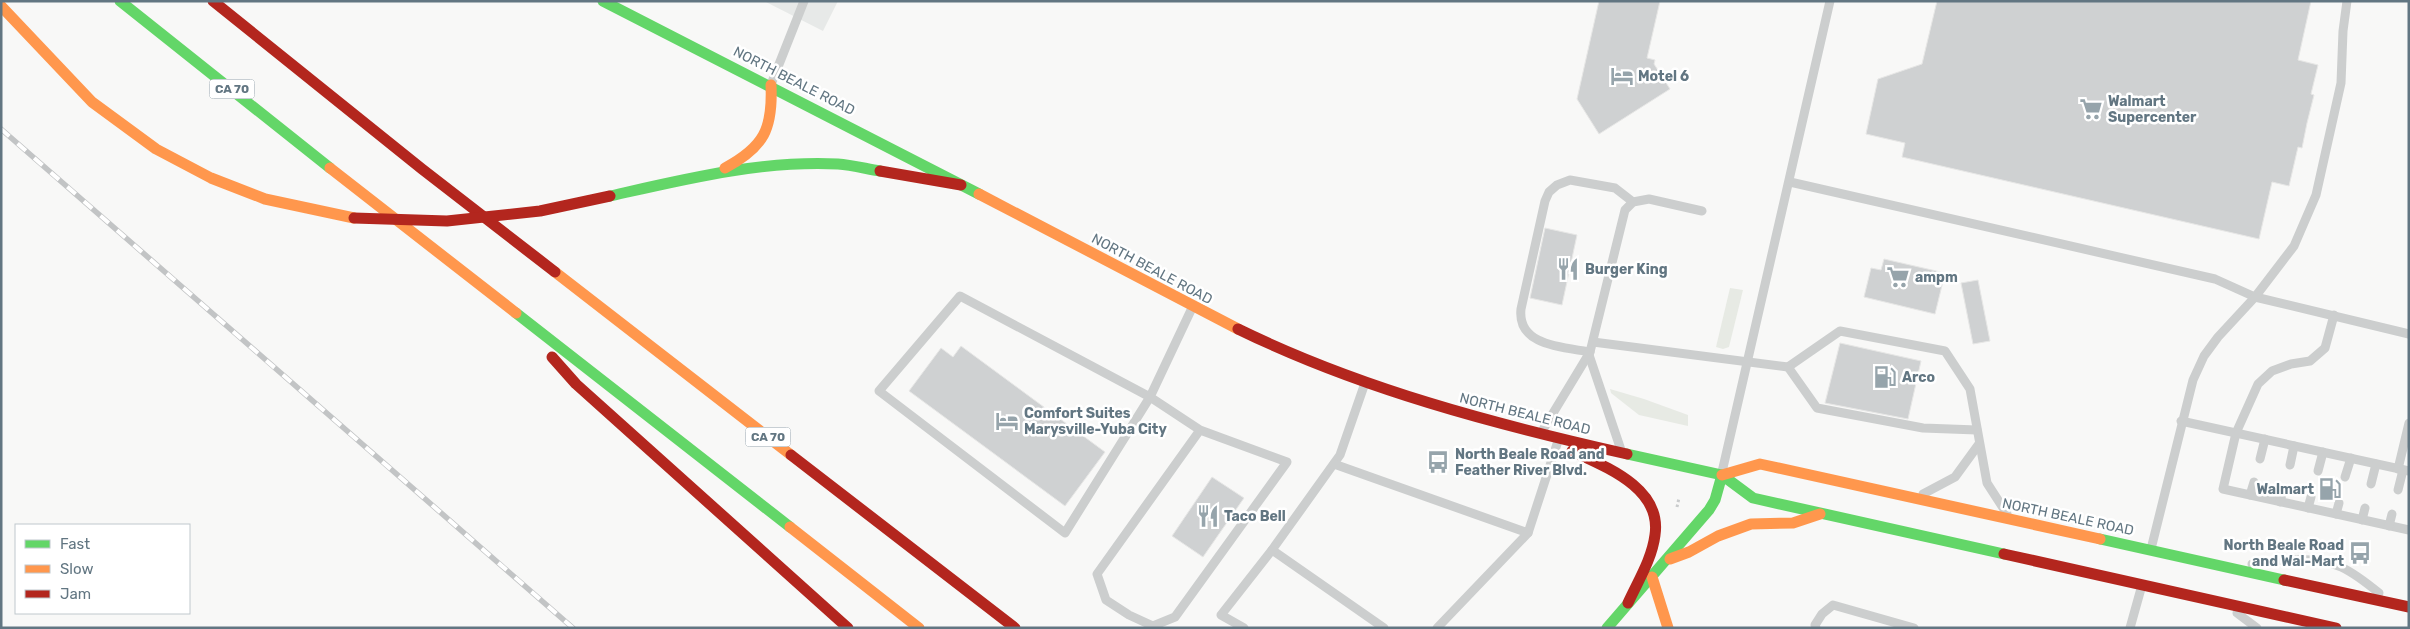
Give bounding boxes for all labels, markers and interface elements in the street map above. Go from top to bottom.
street label: NORTH BEALE ROAD [730,43,858,119]
hotel icon: Motel 6 [1609,63,1635,89]
place label: Motel 6 [1638,68,1689,85]
road number: CA 70 [210,80,254,98]
place label: Walmart Supercenter [2108,93,2197,126]
supermarket icon: Walmart Supercenter [2078,96,2104,122]
street label: NORTH BEALE ROAD [1089,230,1215,308]
restaurant icon: Burger King [1555,256,1581,282]
place label: Burger King [1585,261,1668,278]
supermarket icon: ampm [1885,264,1911,290]
place label: ampm [1915,269,1958,286]
fuel station icon: Arco [1872,364,1898,390]
place label: Arco [1902,369,1935,386]
street label: NORTH BEALE ROAD [1458,390,1592,438]
place label: Comfort Suites Marysville-Yuba City [1024,405,1167,438]
hotel icon: Comfort Suites Marysville-Yuba City [994,408,1020,434]
road number: CA 70 [746,428,790,447]
place label: North Beale Road and Feather River Blvd. [1455,446,1605,479]
bus stop icon: North Beale Road and Feather River Blvd. [1425,449,1451,475]
fuel station icon: Walmart [2317,476,2343,502]
place label: Walmart [2256,481,2314,498]
street label: NORTH BEALE ROAD [2001,495,2135,539]
restaurant icon: Taco Bell [1195,503,1221,529]
place label: Taco Bell [1224,508,1286,525]
legend [15,524,190,614]
text: Fast [60,535,90,553]
place label: North Beale Road and Wal-Mart [2223,537,2344,570]
bus stop icon: North Beale Road and Wal-Mart [2347,540,2373,566]
text: Slow [60,560,93,578]
text: Jam [60,585,91,603]

